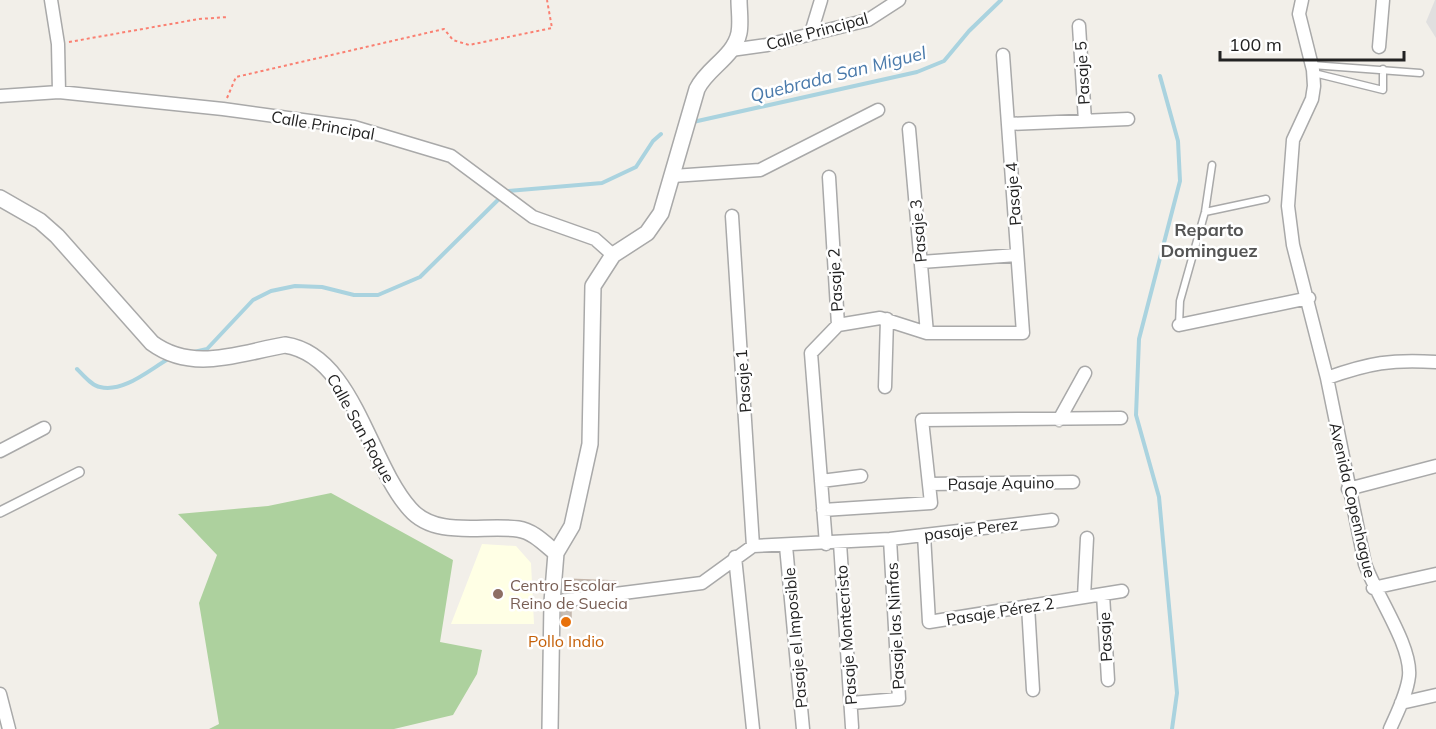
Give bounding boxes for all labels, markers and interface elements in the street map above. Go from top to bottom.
street label: Calle Principal [764,8,870,54]
scale bar [1220,24,1404,62]
text: 100 m [1229,33,1282,56]
water label: Quebrada San Miguel [748,41,929,107]
street label: Pasaje 5 [1070,41,1094,105]
street label: Calle Principal [270,106,376,144]
street label: Pasaje 4 [1001,161,1025,226]
street label: Pasaje 3 [905,199,931,263]
district label: Reparto Dominguez [1160,218,1258,262]
street label: Pasaje 2 [823,248,847,312]
street label: Pasaje 1 [731,349,755,413]
street label: Calle San Roque [323,370,399,486]
street label: Avenida Copenhague [1325,420,1381,580]
street label: Pasaje Aquino [947,472,1055,494]
street label: pasaje Perez [923,513,1019,545]
street label: Pasaje las Ninfas [882,562,908,690]
street label: Pasaje Montecristo [831,564,861,706]
street label: Pasaje el Imposible [779,567,811,709]
place label: Centro Escolar Reino de Suecia [510,575,628,613]
marker: Centro Escolar Reino de Suecia [491,587,505,601]
street label: Pasaje Pérez 2 [945,593,1055,629]
street label: Pasaje [1094,612,1116,662]
marker: Pollo Indio [559,615,573,629]
place label: Pollo Indio [528,631,604,651]

